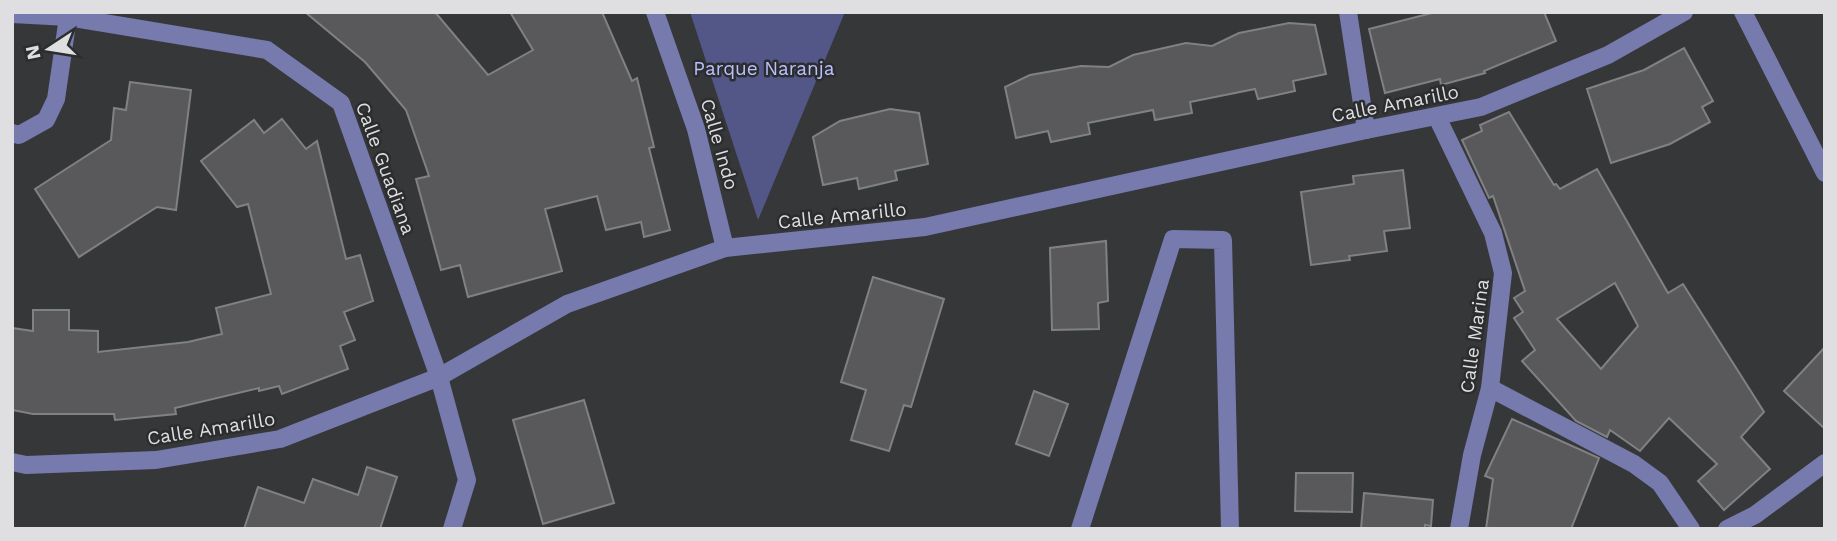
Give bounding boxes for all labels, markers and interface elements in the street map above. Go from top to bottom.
north arrow [14,14,84,84]
text: N [20,43,46,62]
park label: Parque Naranja [693,57,835,80]
street label: Calle Amarillo [1329,80,1461,127]
street label: Calle Indo [696,96,743,192]
street label: Calle Guadiana [351,99,420,238]
street label: Calle Amarillo [777,197,908,234]
street label: Calle Marina [1455,277,1494,395]
street label: Calle Amarillo [145,407,277,450]

